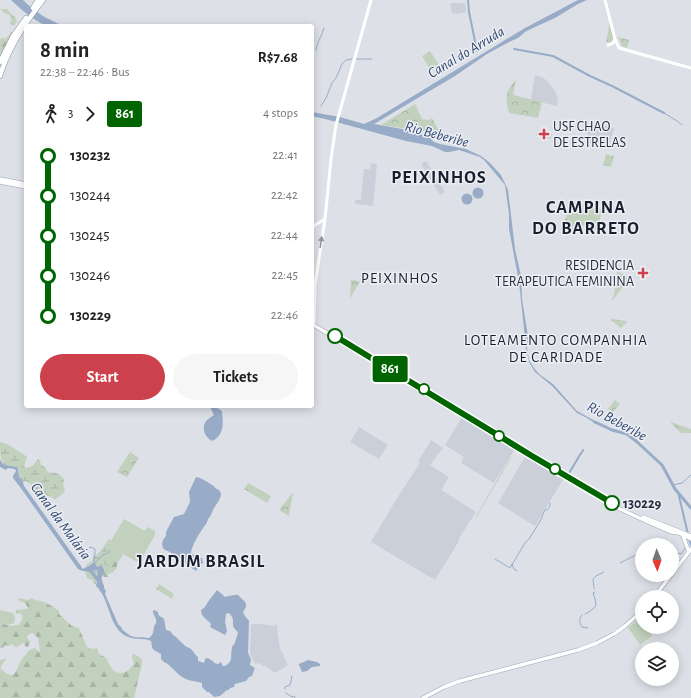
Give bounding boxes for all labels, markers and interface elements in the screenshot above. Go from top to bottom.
water label: Canal do Arruda [425,24,507,81]
text: 8 min [40,39,89,61]
text: R$7.68 [258,50,298,65]
text: 22:38 – 22:46 · Bus [40,66,130,79]
icon: walk [40,103,62,125]
icon: forward [79,103,101,125]
text: 3 [68,107,73,120]
text: 861 [115,107,134,121]
text: 4 stops [263,107,298,120]
water label: Rio Beberibe [403,119,471,150]
place label: USF CHAO DE ESTRELAS [553,120,626,150]
marker: USF CHAO DE ESTRELAS [538,128,550,140]
text: 130232 [70,148,110,163]
text: 22:41 [272,149,298,162]
district label: PEIXINHOS [391,169,487,187]
text: 130244 [70,188,111,203]
text: 22:42 [271,189,298,202]
district label: CAMPINA DO BARRETO [532,199,640,238]
text: 130245 [70,228,110,243]
text: 22:44 [271,229,298,242]
one-way arrow [318,236,324,248]
place label: RESIDENCIA TERAPEUTICA FEMININA [495,259,634,289]
marker: RESIDENCIA TERAPEUTICA FEMININA [637,267,649,279]
text: 130246 [70,268,110,283]
text: 22:45 [272,269,298,282]
district label: PEIXINHOS [361,271,439,286]
text: 130229 [70,308,111,323]
text: 22:46 [271,309,298,322]
unlabelled marker [327,328,343,344]
district label: LOTEAMENTO COMPANHIA DE CARIDADE [464,333,648,365]
button: Start [40,354,165,400]
button: Tickets [173,354,298,400]
line badge: 861 [367,356,413,382]
text: 861 [381,362,399,376]
unlabelled marker [418,383,430,395]
water label: Rio Beberibe [584,399,649,444]
unlabelled marker [493,430,505,442]
unlabelled marker [549,463,561,475]
water label: Canal da Malária [28,480,93,563]
marker: 130229 [604,495,620,511]
place label: 130229 [623,497,662,511]
north arrow [635,538,679,582]
map controls [635,538,679,686]
district label: JARDIM BRASIL [137,553,265,571]
button: locate [635,590,679,634]
button: layers [635,642,679,686]

